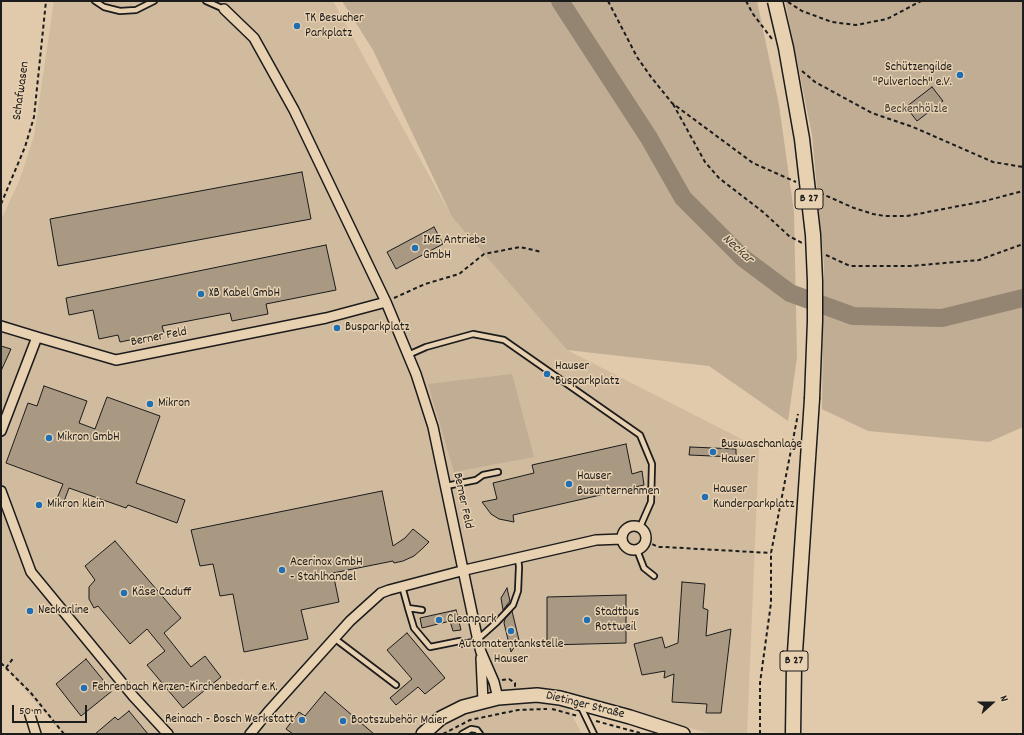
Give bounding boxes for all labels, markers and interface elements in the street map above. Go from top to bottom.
place label: TK Besucher Parkplatz [305,11,364,42]
marker: TK Besucher Parkplatz [292,21,302,31]
place label: Schützengilde "Pulverloch" e.V. [873,60,952,91]
street label: Schafwasen [10,61,34,121]
marker: Schützengilde "Pulverloch" e.V. [955,70,965,80]
park label: Beckenhölzle [885,102,947,118]
road number: B 27 [795,189,823,209]
water label: Neckar [718,232,756,268]
place label: IME Antriebe GmbH [423,233,486,264]
marker: IME Antriebe GmbH [410,243,420,253]
place label: XB Kabel GmbH [209,286,280,302]
marker: XB Kabel GmbH [196,289,206,299]
place label: Busparkplatz [345,320,409,336]
marker: Busparkplatz [332,323,342,333]
street label: Berner Feld [130,325,188,351]
place label: Hauser Busparkplatz [555,359,619,390]
marker: Hauser Busparkplatz [542,369,552,379]
place label: Mikron [158,396,190,412]
marker: Mikron [145,399,155,409]
place label: Mikron GmbH [57,430,120,446]
marker: Mikron GmbH [44,433,54,443]
place label: Buswaschanlage Hauser [721,437,802,468]
marker: Buswaschanlage Hauser [708,447,718,457]
place label: Hauser Busunternehmen [577,469,660,500]
street label: Berner Feld [448,472,476,530]
marker: Hauser Busunternehmen [564,479,574,489]
place label: Hauser Kunderparkplatz [713,482,794,513]
marker: Hauser Kunderparkplatz [700,492,710,502]
place label: Mikron klein [47,497,104,513]
marker: Mikron klein [34,500,44,510]
place label: Acerinox GmbH - Stahlhandel [290,555,363,586]
marker: Acerinox GmbH - Stahlhandel [277,565,287,575]
place label: Käse Caduff [132,585,192,601]
marker: Käse Caduff [119,588,129,598]
place label: Neckarline [38,603,89,619]
place label: Stadtbus Rottweil [595,605,639,636]
marker: Neckarline [25,606,35,616]
place label: Cleanpark [447,612,497,628]
marker: Cleanpark [434,615,444,625]
marker: Stadtbus Rottweil [582,615,592,625]
marker: Automatentankstelle Hauser [506,626,516,636]
place label: Automatentankstelle Hauser [459,637,563,668]
road number: B 27 [780,651,808,671]
place label: Fehrenbach Kerzen-Kirchenbedarf e.K. [92,680,278,696]
marker: Fehrenbach Kerzen-Kirchenbedarf e.K. [79,683,89,693]
north arrow [972,683,1012,723]
street label: Dietinger Straße [544,689,626,723]
text: N [995,693,1012,704]
scale bar [14,697,89,723]
text: 50 m [19,703,42,720]
place label: Reinach - Bosch Werkstatt [165,712,294,728]
place label: Bootszubehör Maier [351,713,447,729]
marker: Reinach - Bosch Werkstatt [297,715,307,725]
marker: Bootszubehör Maier [338,716,348,726]

